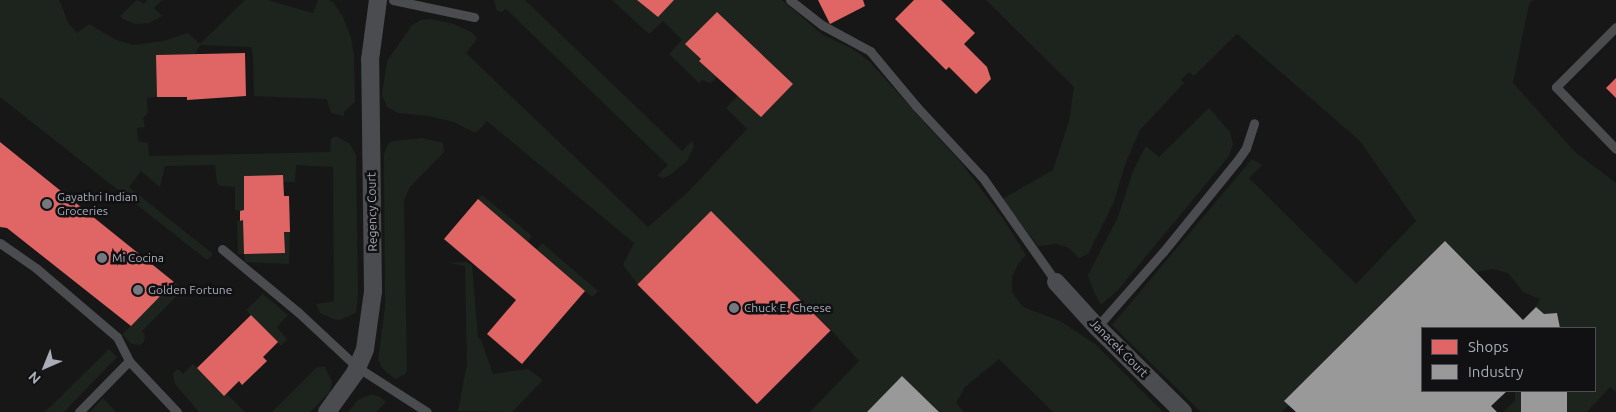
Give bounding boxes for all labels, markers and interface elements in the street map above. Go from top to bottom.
street label: Regency Court [364,172,380,252]
place label: Gayathri Indian Groceries [57,190,138,218]
marker: Gayathri Indian Groceries [41,198,53,210]
place label: Mi Cocina [112,251,164,265]
marker: Mi Cocina [96,252,108,264]
place label: Golden Fortune [148,283,232,297]
marker: Golden Fortune [132,284,144,296]
place label: Chuck E. Cheese [744,301,831,315]
marker: Chuck E. Cheese [728,302,740,314]
street label: Janacek Court [1087,316,1151,380]
legend [1421,327,1596,392]
text: Shops [1468,338,1509,355]
north arrow [20,342,70,392]
text: Industry [1468,363,1523,380]
text: N [25,368,44,387]

